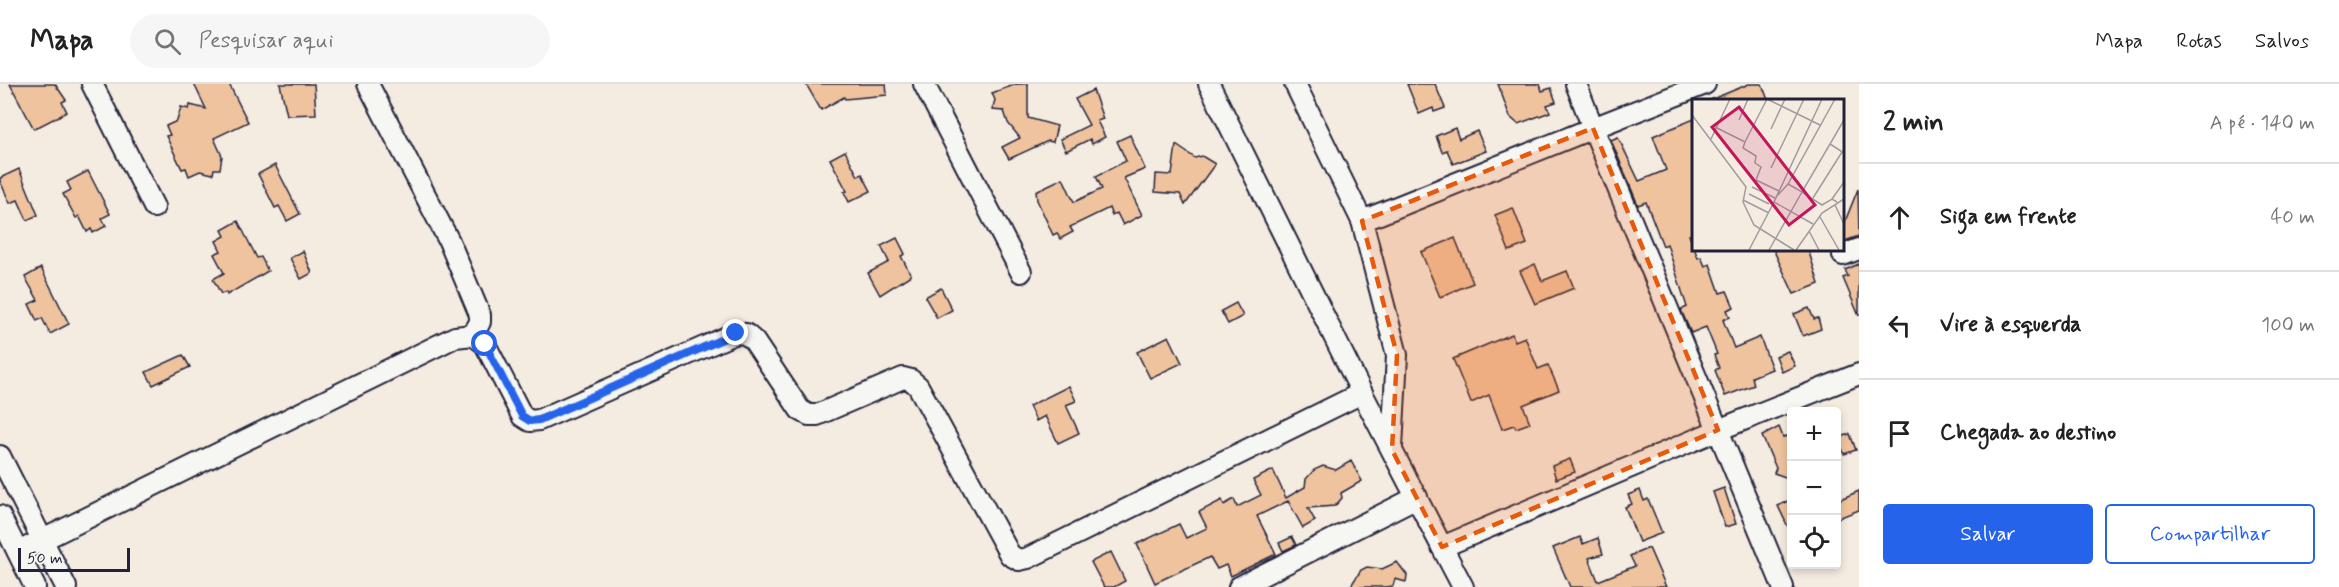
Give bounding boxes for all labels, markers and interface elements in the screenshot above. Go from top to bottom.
search box [130,14,550,68]
text: Mapa [30,23,94,60]
icon: search [151,25,184,58]
text: Pesquisar aqui [199,27,334,55]
text: Mapa [2095,27,2143,55]
text: Rotas [2176,27,2222,55]
text: Salvos [2255,27,2309,55]
inset map [1692,99,1844,250]
text: 2 min [1883,106,1944,140]
text: A pé · 140 m [2210,110,2315,137]
icon: ahead [1883,201,1916,234]
text: Siga em frente [1940,203,2077,231]
text: 40 m [2271,204,2315,231]
icon: left [1883,309,1916,342]
text: Vire à esquerda [1940,311,2081,339]
text: 100 m [2261,312,2315,339]
route end [722,319,748,345]
route start [471,330,497,356]
map controls [1787,407,1841,569]
button: + [1787,407,1841,461]
icon: arrive [1883,417,1916,450]
text: Chegada ao destino [1940,419,2116,447]
button: − [1787,461,1841,515]
button: Salvar [1883,504,2093,564]
button: Compartilhar [2105,504,2315,564]
button: locate [1787,515,1841,569]
scale bar [18,545,130,572]
text: 50 m [27,548,63,569]

